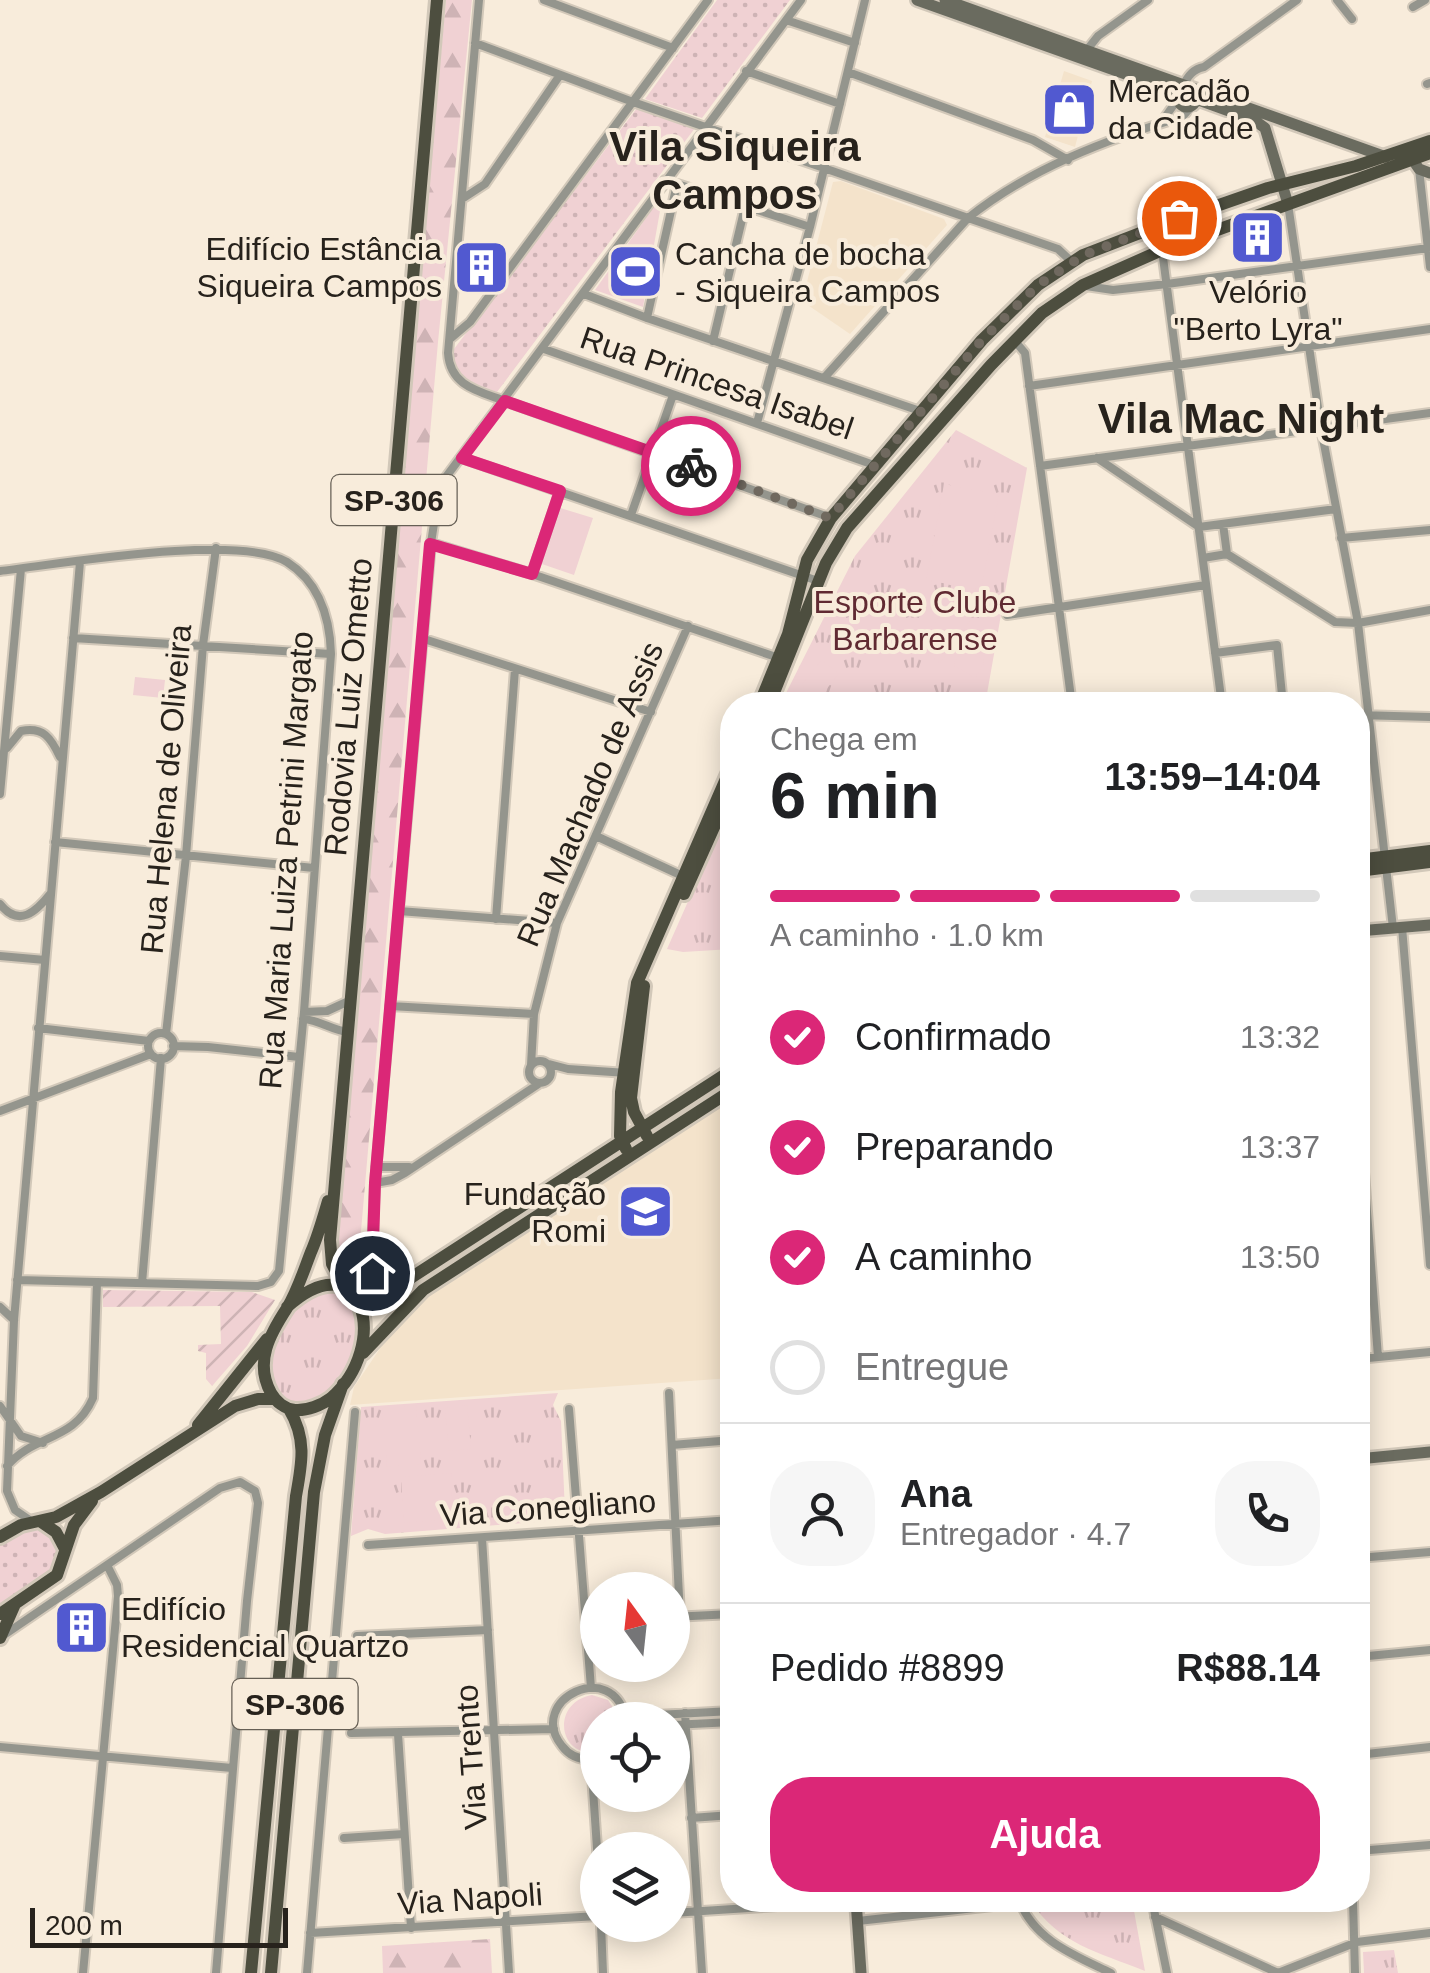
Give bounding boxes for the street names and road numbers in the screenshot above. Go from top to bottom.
street label: Rua Princesa Isabel [576,319,858,447]
road number: SP-306 [332,475,456,525]
street label: Rodovia Luiz Ometto [317,557,379,857]
street label: Rua Helena de Oliveira [134,622,198,955]
street label: Rua Maria Luiza Petrini Margato [252,630,320,1090]
street label: Rua Machado de Assis [509,636,671,952]
street label: Via Conegliano [439,1482,657,1534]
road number: SP-306 [232,1679,358,1729]
street label: Via Trento [448,1683,494,1831]
street label: Via Napoli [396,1876,544,1922]

